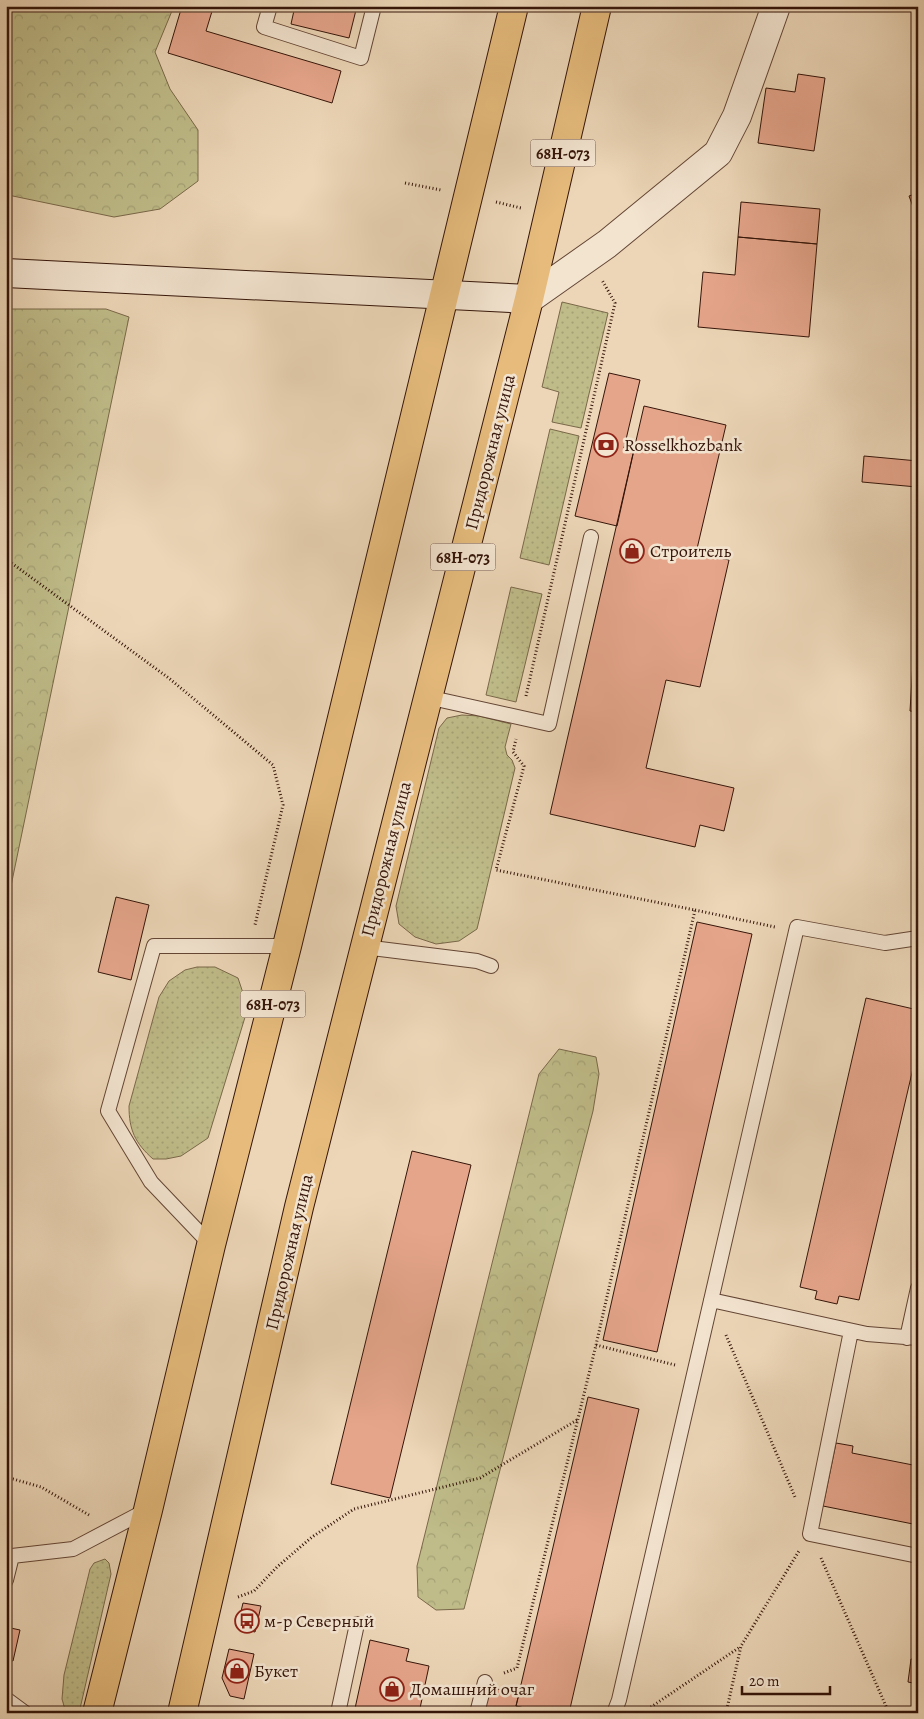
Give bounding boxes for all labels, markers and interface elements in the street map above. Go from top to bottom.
road number: 68Н-073 [530,140,596,167]
street label: Придорожная улица [459,371,521,532]
bank icon: Rosselkhozbank [593,432,619,458]
place label: Rosselkhozbank [624,433,743,457]
shop icon: Строитель [619,538,645,564]
place label: Строитель [650,539,732,563]
road number: 68Н-073 [430,544,496,570]
street label: Придорожная улица [355,778,417,939]
road number: 68Н-073 [240,991,306,1018]
street label: Придорожная улица [259,1171,319,1332]
bus stop icon: м-р Северный [234,1608,260,1634]
place label: м-р Северный [264,1609,374,1633]
shop icon: Букет [224,1658,250,1684]
place label: Букет [254,1659,298,1683]
scale bar [742,1664,829,1696]
text: 20 m [749,1671,780,1691]
shop icon: Домашний очаг [379,1676,405,1702]
place label: Домашний очаг [410,1677,535,1701]

